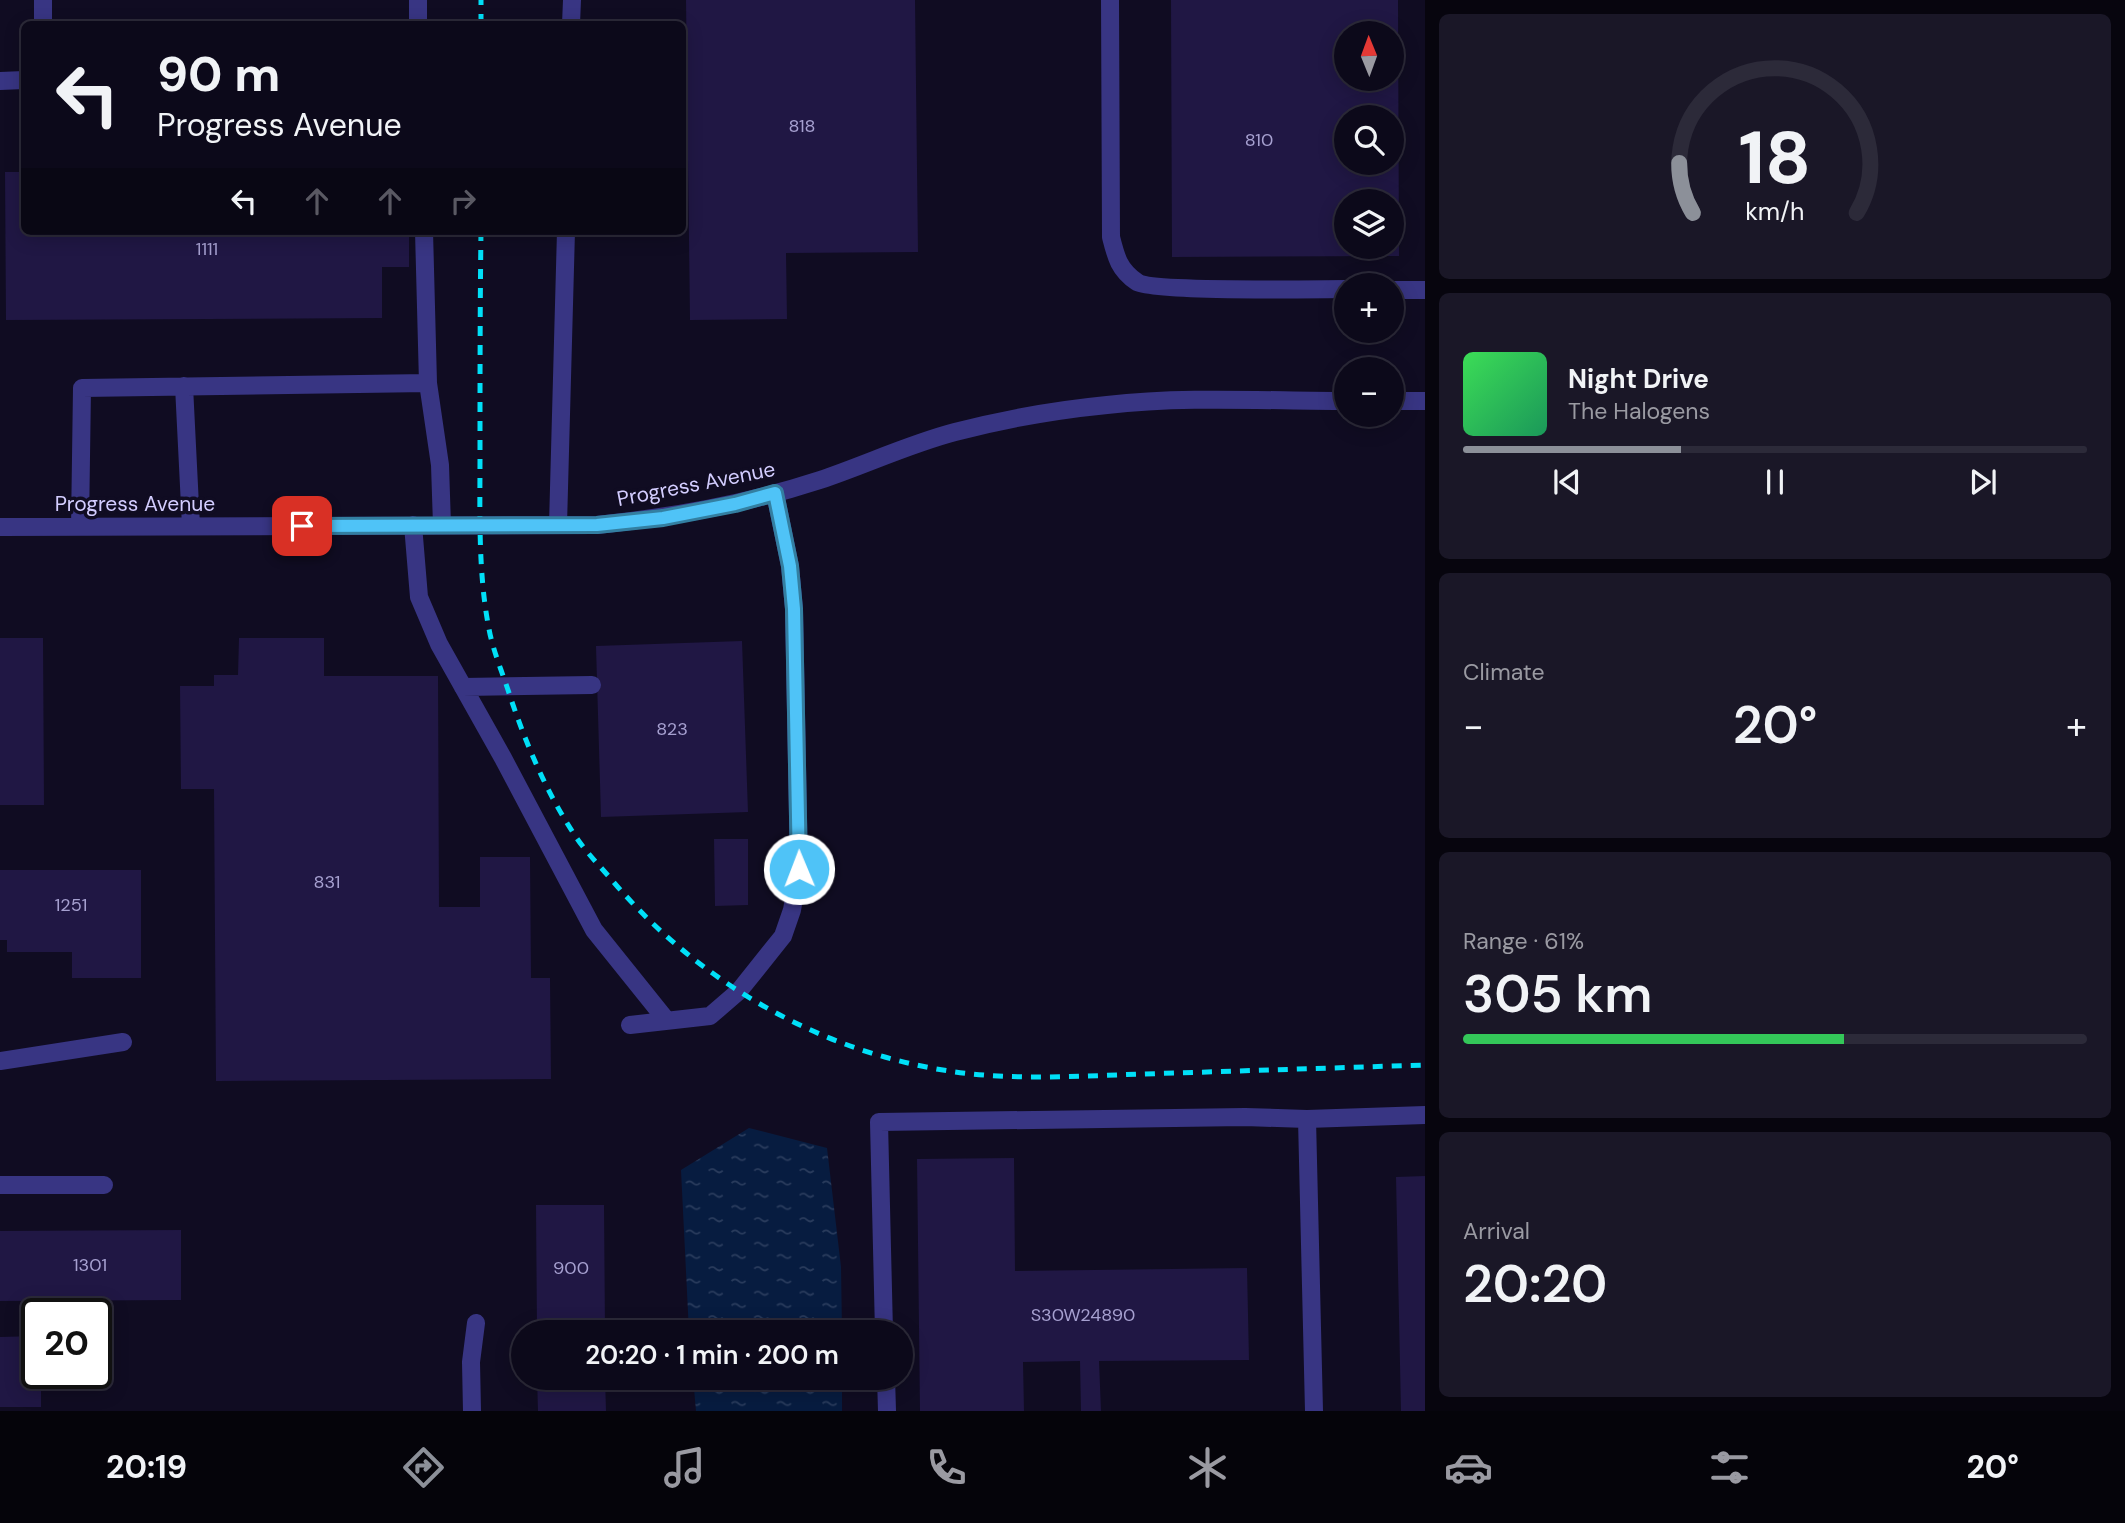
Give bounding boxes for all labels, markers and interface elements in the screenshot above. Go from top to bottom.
north arrow [1334,21,1404,91]
map controls [1334,21,1404,427]
text: 90 m [157,42,280,106]
icon: left [42,49,133,140]
text: Progress Avenue [157,104,402,146]
button: search [1334,105,1404,175]
text: 18 [1739,111,1811,206]
house number: 818 [788,114,816,138]
house number: 810 [1245,128,1273,152]
icon: left [225,182,263,220]
icon: ahead [298,182,336,220]
icon: ahead [371,182,409,220]
icon: right [444,182,482,220]
button: layers [1334,189,1404,259]
text: km/h [1745,195,1805,228]
house number: 1111 [196,237,218,261]
button: + [1334,273,1404,343]
button: − [1334,357,1404,427]
text: Night Drive [1568,362,1709,396]
text: The Halogens [1568,396,1710,426]
street label: Progress Avenue [614,455,778,513]
icon: previous [1548,463,1586,501]
icon: pause [1756,463,1794,501]
icon: next [1964,463,2002,501]
street label: Progress Avenue [55,490,215,518]
pin [272,496,332,556]
icon: arrive [283,507,321,545]
text: Climate [1463,657,1545,687]
text: 20° [1733,691,1817,759]
text: − [1463,701,1484,751]
text: + [2066,701,2087,751]
house number: 823 [656,717,688,741]
position arrow [762,832,836,906]
house number: 831 [314,870,340,894]
house number: 1251 [55,893,87,917]
text: Range · 61% [1463,926,1584,956]
text: 305 km [1463,960,1652,1028]
text: Arrival [1463,1216,1530,1246]
text: 20:20 [1463,1250,1607,1318]
house number: 1301 [73,1253,107,1277]
house number: 900 [553,1256,589,1280]
speed limit sign: 20 [21,1298,112,1389]
house number: S30W24890 [1031,1303,1135,1327]
text: 20:20 · 1 min · 200 m [585,1338,839,1372]
icon: directions [399,1443,448,1492]
icon: music [660,1443,709,1492]
icon: phone [922,1443,971,1492]
icon: climate [1183,1443,1232,1492]
icon: car [1444,1443,1493,1492]
icon: filters [1705,1443,1754,1492]
text: 20:19 [106,1446,187,1488]
text: 20° [1966,1446,2019,1488]

